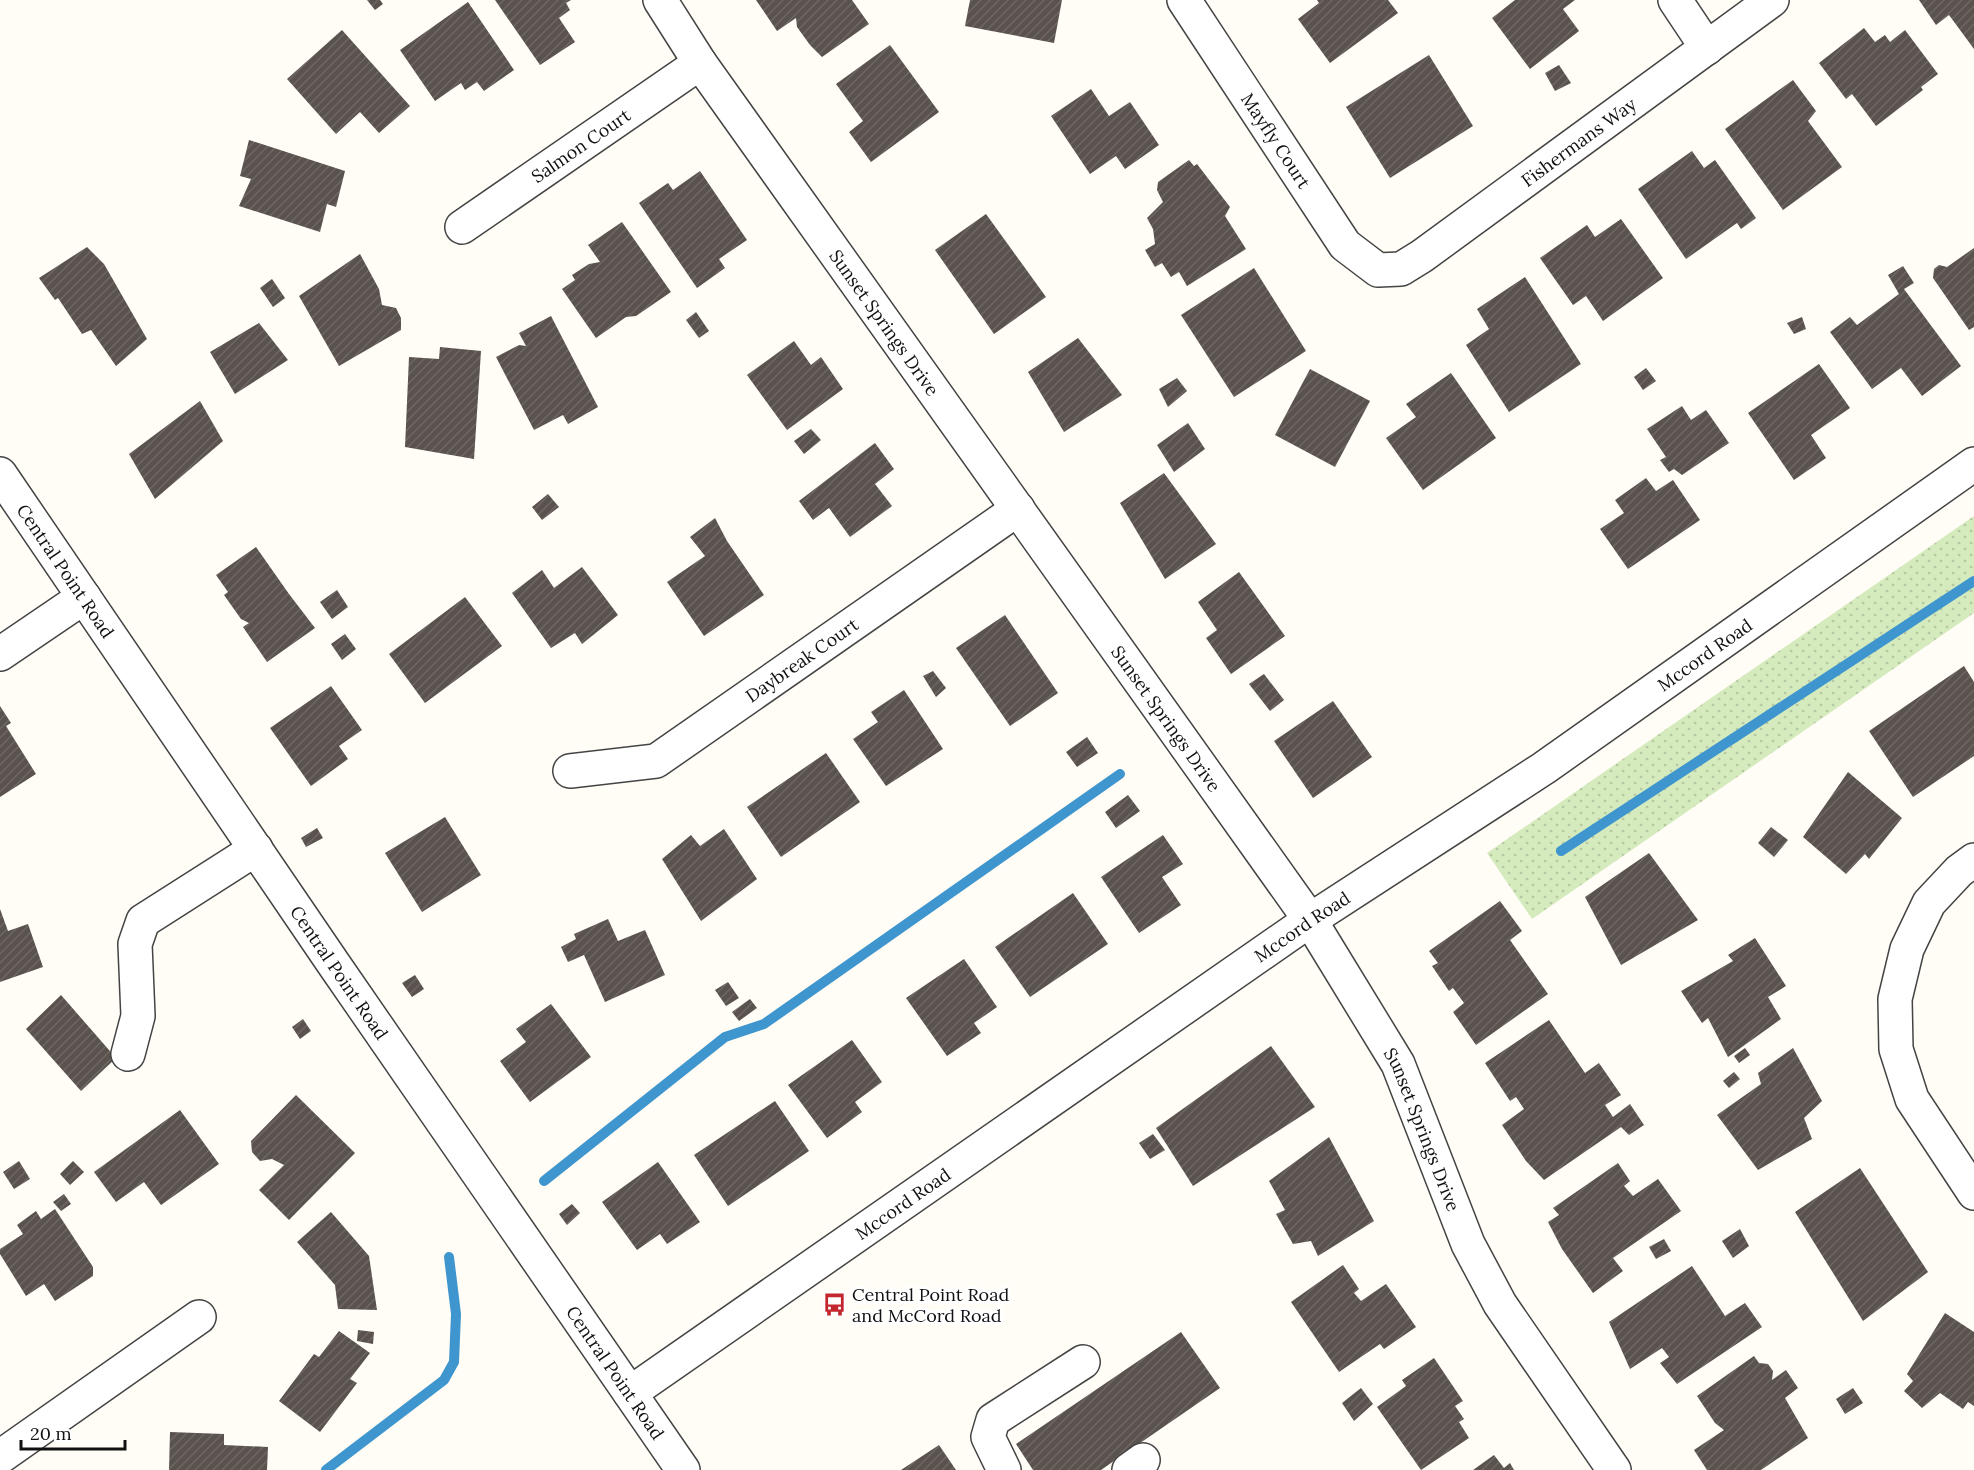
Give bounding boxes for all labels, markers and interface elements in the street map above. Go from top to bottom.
street label: Mayfly Court [1237,88,1316,193]
street label: Fishermans Way [1516,92,1641,191]
street label: Salmon Court [527,103,635,188]
street label: Sunset Springs Drive [825,245,945,400]
street label: Central Point Road [12,499,120,642]
street label: Daybreak Court [741,612,862,707]
street label: Mccord Road [1653,613,1757,696]
street label: Sunset Springs Drive [1107,641,1226,796]
street label: Mccord Road [1249,886,1354,967]
street label: Central Point Road [286,901,394,1044]
street label: Sunset Springs Drive [1379,1043,1466,1215]
street label: Mccord Road [850,1162,955,1245]
place label: Central Point Road and McCord Road [852,1283,1009,1327]
bus stop icon: Central Point Road and McCord Road [821,1291,847,1317]
street label: Central Point Road [561,1301,670,1444]
scale bar [21,1413,124,1451]
text: 20 m [30,1422,72,1445]

